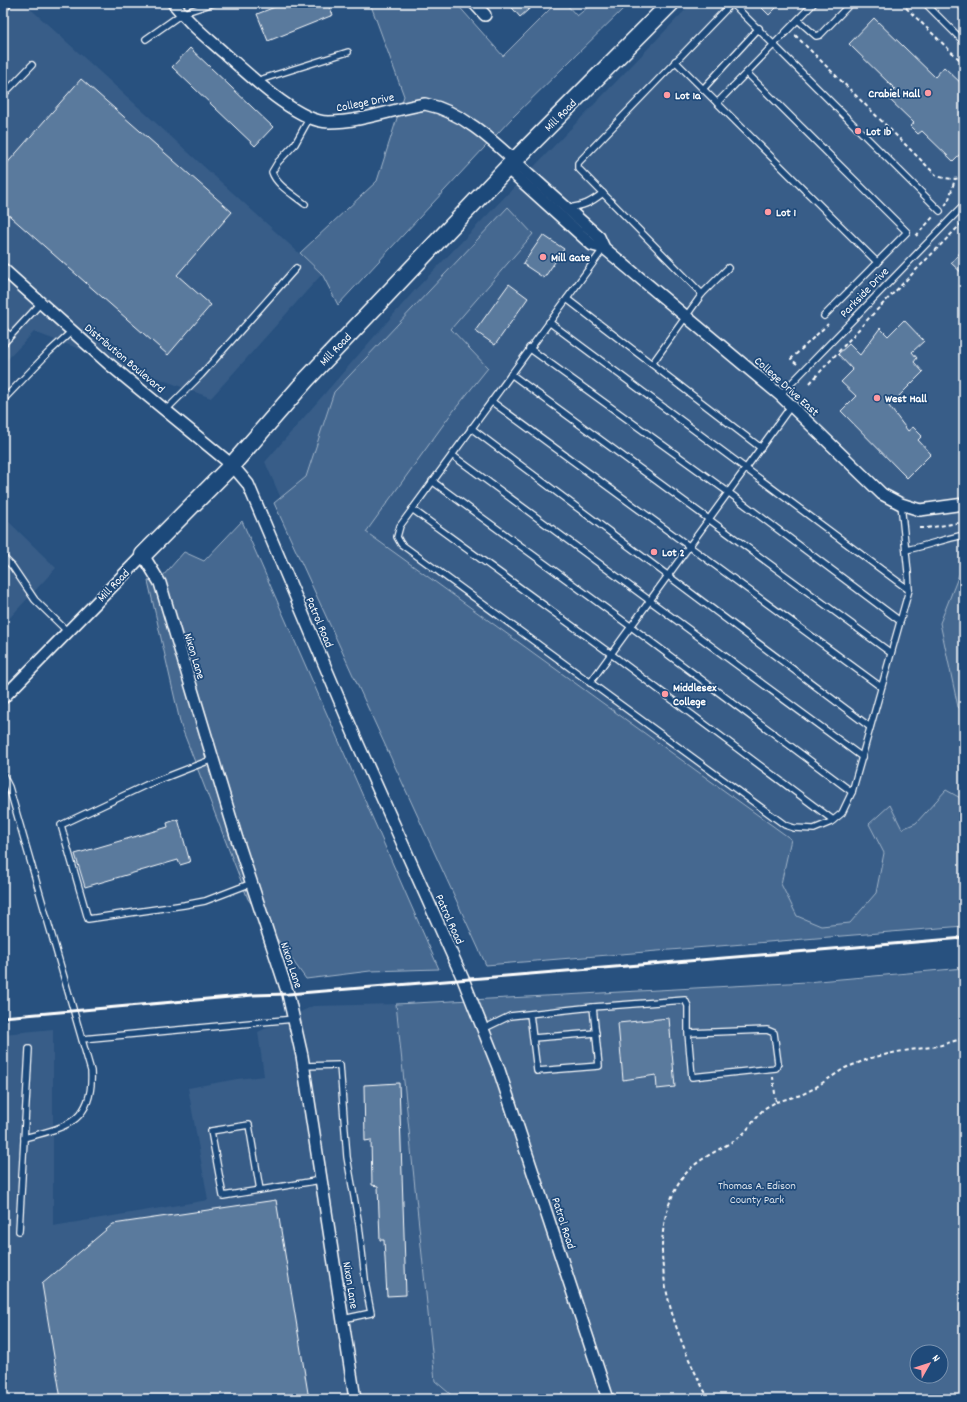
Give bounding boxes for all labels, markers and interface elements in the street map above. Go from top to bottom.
place label: Crabiel Hall [868,86,920,103]
place label: Lot 1a [675,88,702,105]
marker: Crabiel Hall [923,88,933,98]
street label: College Drive [335,90,396,117]
marker: Lot 1a [662,90,672,100]
street label: Mill Road [541,96,581,136]
place label: Lot 1b [866,124,891,141]
marker: Lot 1b [853,126,863,136]
place label: Lot 1 [776,205,796,222]
marker: Lot 1 [763,207,773,217]
place label: Mill Gate [551,250,591,267]
marker: Mill Gate [538,252,548,262]
street label: Parkside Drive [837,264,894,322]
street label: Distribution Boulevard [80,320,168,398]
street label: Mill Road [316,330,356,370]
street label: College Drive East [750,353,823,421]
place label: West Hall [885,391,927,408]
marker: West Hall [872,393,882,403]
place label: Lot 2 [662,545,685,562]
marker: Lot 2 [649,547,659,557]
street label: Mill Road [94,566,134,606]
street label: Patrol Road [300,595,337,650]
street label: Nixon Lane [178,631,209,682]
place label: Middlesex College [673,680,717,711]
marker: Middlesex College [660,689,670,699]
street label: Patrol Road [430,892,467,947]
street label: Nixon Lane [275,940,306,991]
park label: Thomas A. Edison County Park [718,1178,796,1209]
street label: Patrol Road [546,1195,579,1251]
street label: Nixon Lane [337,1260,362,1310]
north arrow [909,1344,949,1384]
text: N [927,1352,943,1367]

